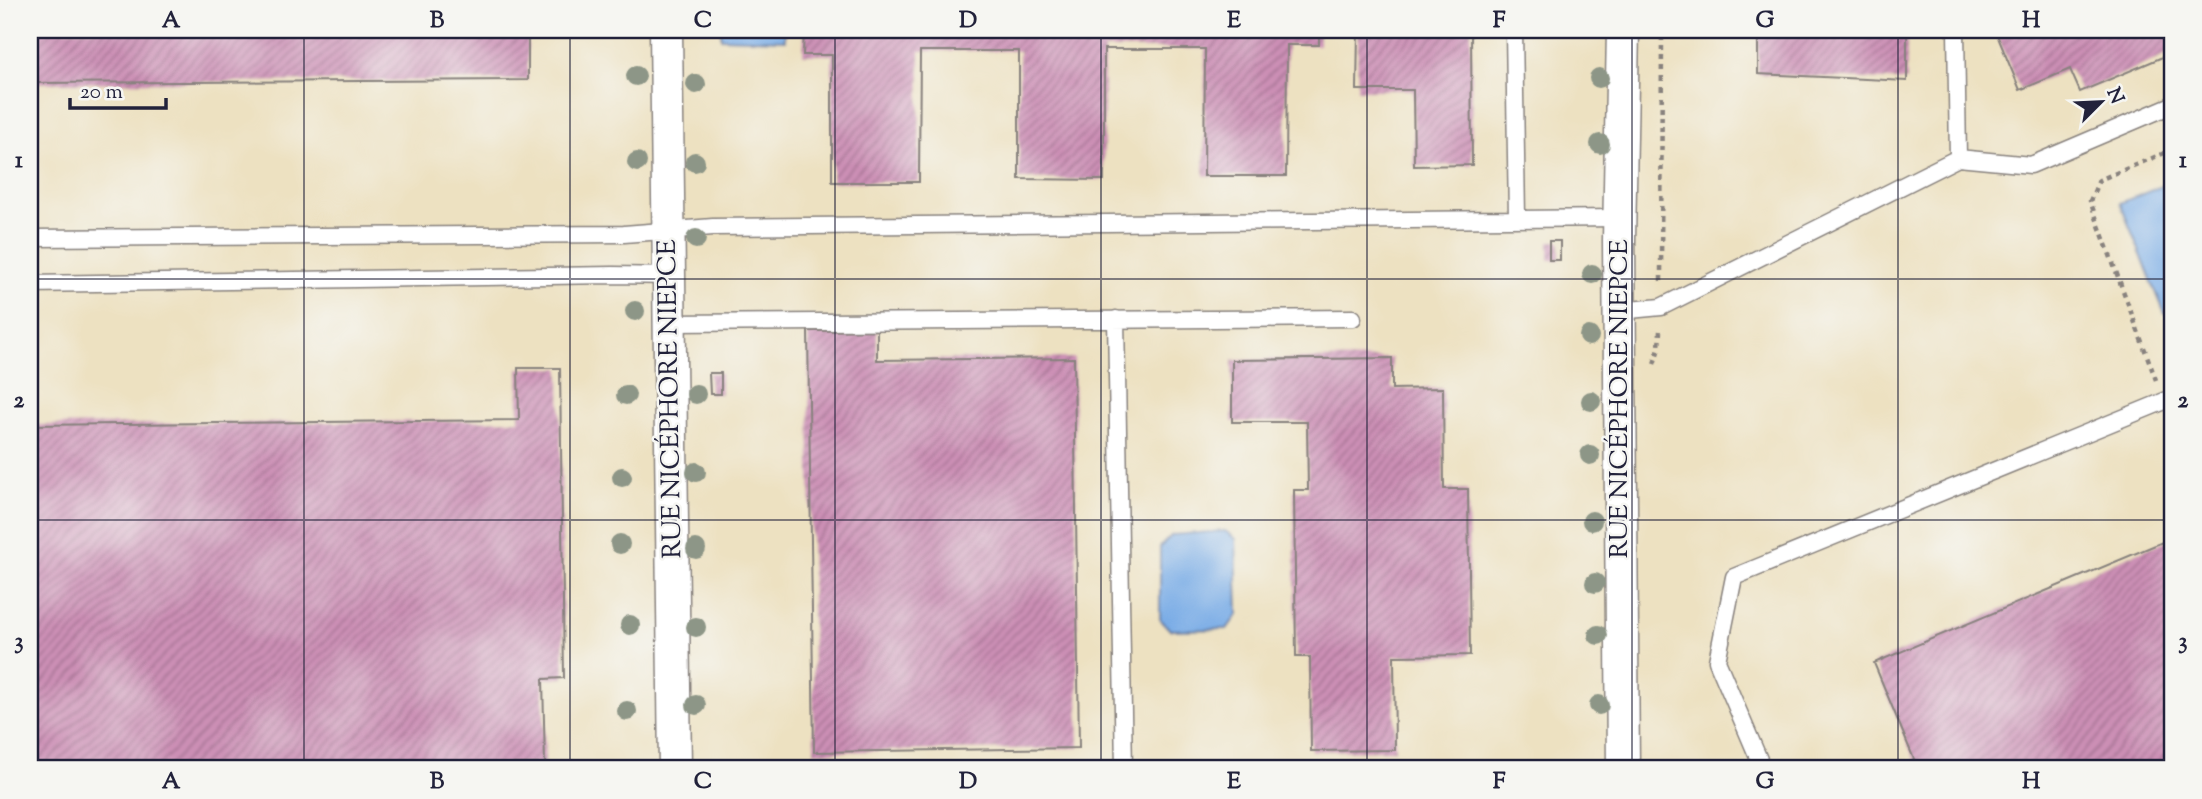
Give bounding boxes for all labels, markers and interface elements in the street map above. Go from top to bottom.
text: A [162,5,181,38]
text: B [430,5,445,38]
text: C [694,5,712,38]
text: D [959,5,977,38]
text: E [1227,5,1241,38]
text: F [1493,5,1506,38]
text: G [1756,5,1775,38]
text: H [2022,5,2041,38]
scale bar [70,66,166,110]
north arrow [2066,66,2136,136]
text: 20 m [80,78,123,108]
text: N [2099,84,2130,109]
text: 1 [15,145,23,178]
text: 1 [2179,145,2187,178]
street label: RUE NICÉPHORE NIEPCE [650,239,692,559]
street label: RUE NICÉPHORE NIEPCE [1602,239,1639,559]
text: 2 [14,385,25,418]
text: 2 [2178,385,2189,418]
text: 3 [14,626,24,659]
text: 3 [2178,626,2188,659]
text: A [162,766,181,799]
text: B [430,766,445,799]
text: C [694,766,712,799]
text: D [959,766,977,799]
text: E [1227,766,1241,799]
text: F [1493,766,1506,799]
text: G [1756,766,1775,799]
text: H [2022,766,2041,799]

